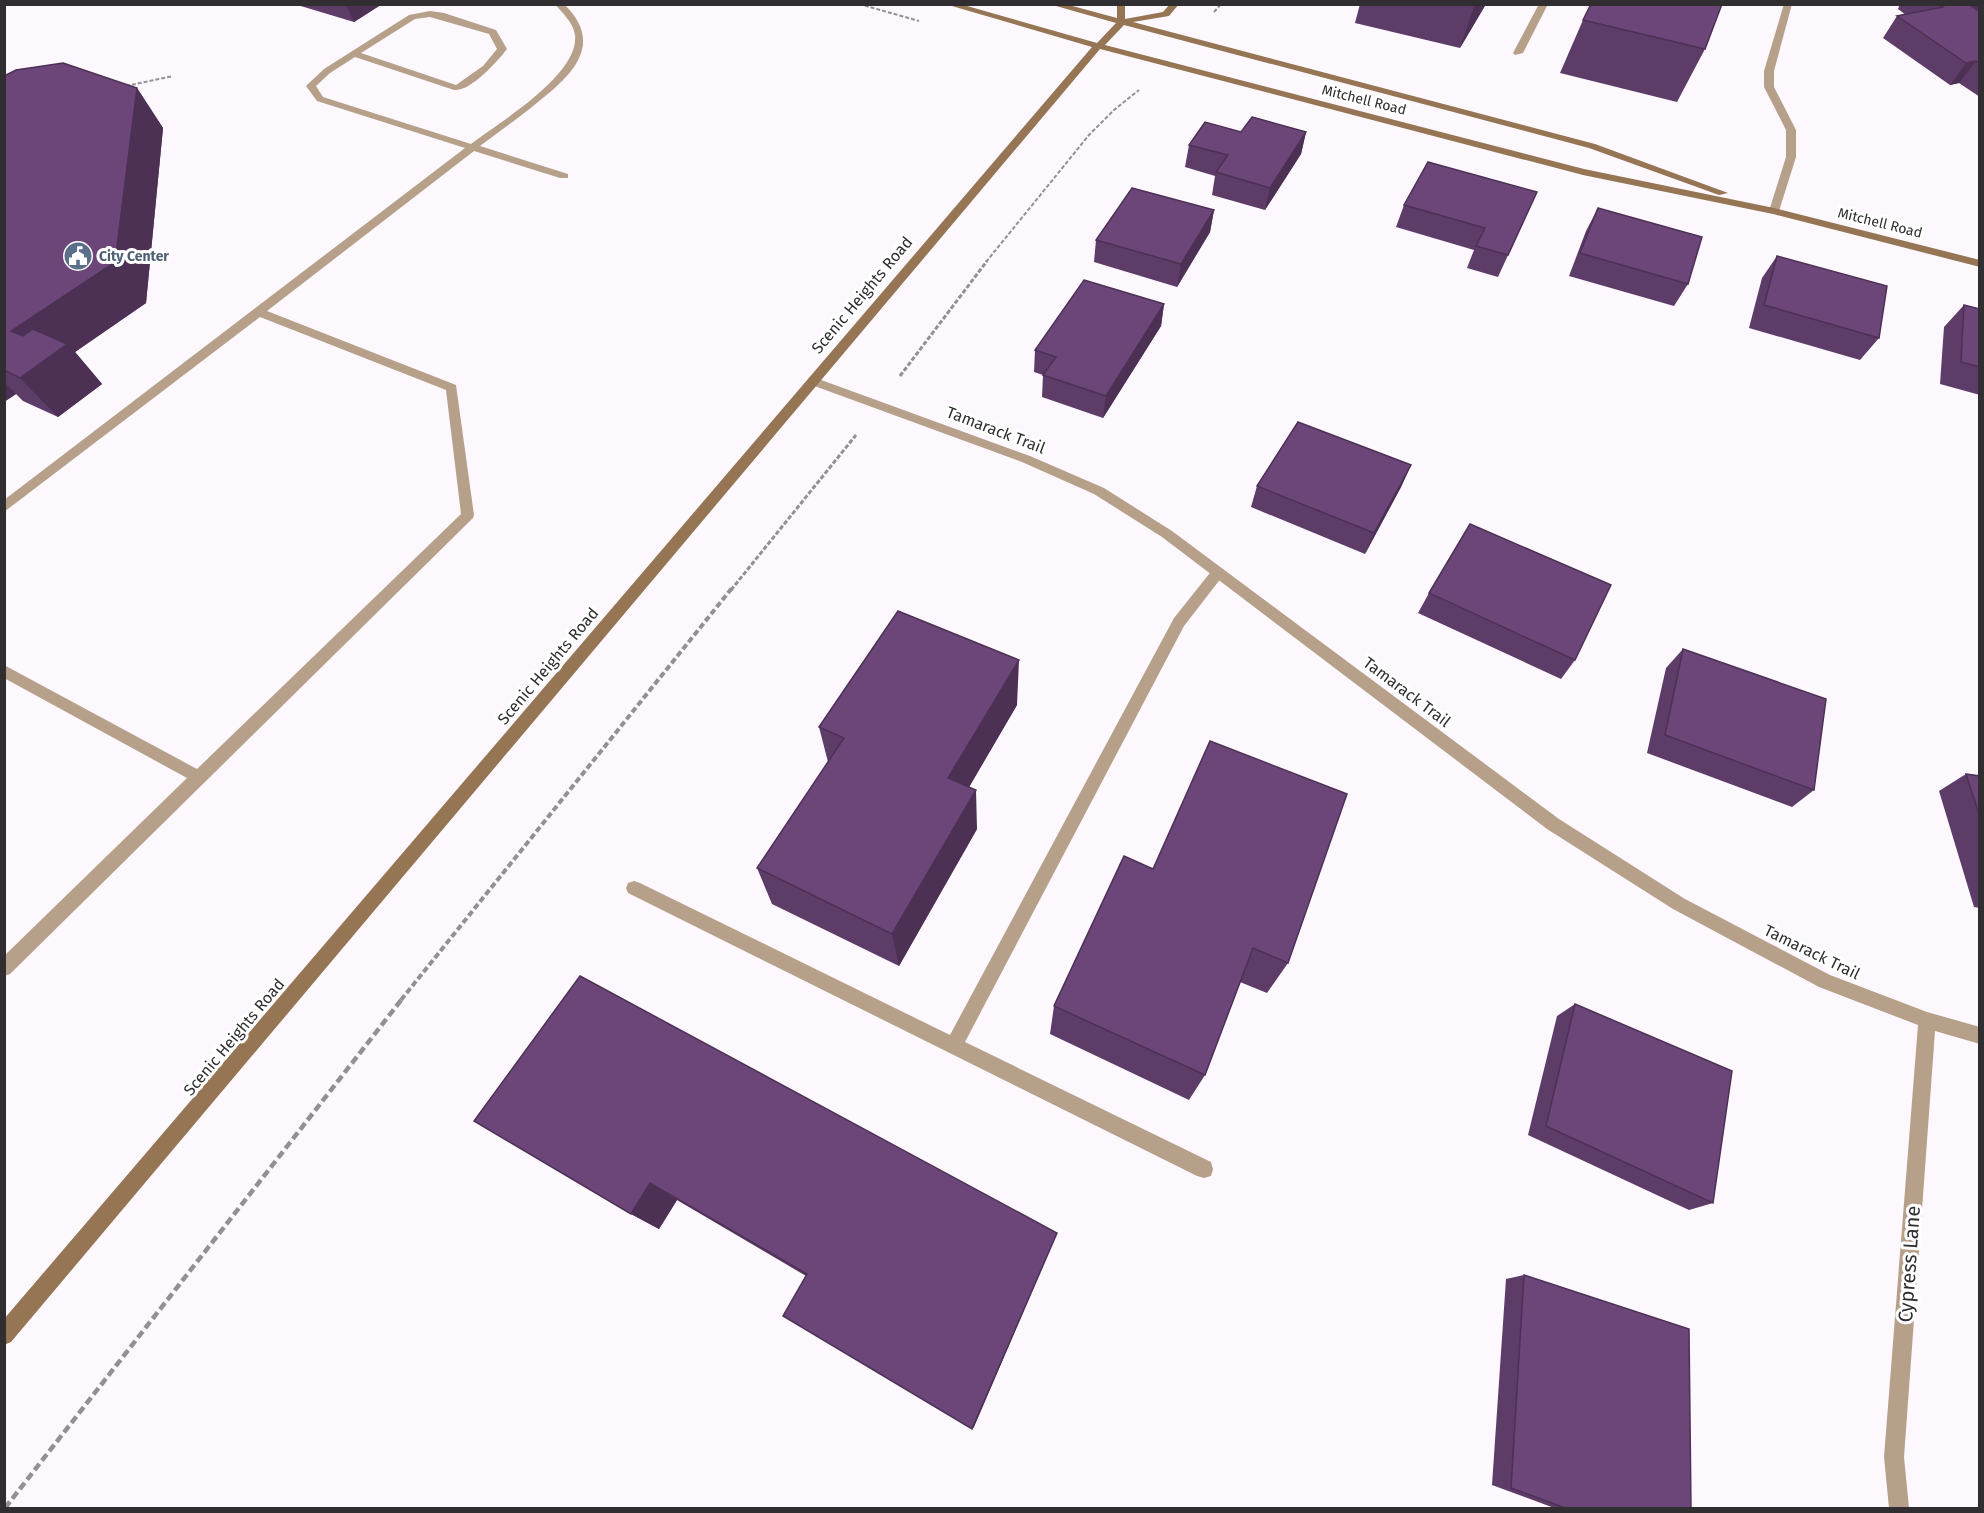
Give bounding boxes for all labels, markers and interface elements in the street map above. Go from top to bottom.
street label: Mitchell Road [1320,81,1408,119]
street label: Mitchell Road [1836,204,1924,242]
street label: Scenic Heights Road [808,233,916,357]
public building icon: City Center [62,240,94,272]
place label: City Center [99,248,169,265]
street label: Tamarack Trail [944,402,1048,458]
street label: Scenic Heights Road [494,604,602,728]
street label: Tamarack Trail [1360,653,1455,731]
street label: Tamarack Trail [1761,921,1863,984]
street label: Scenic Heights Road [180,975,288,1099]
street label: Cypress Lane [1893,1205,1925,1323]

